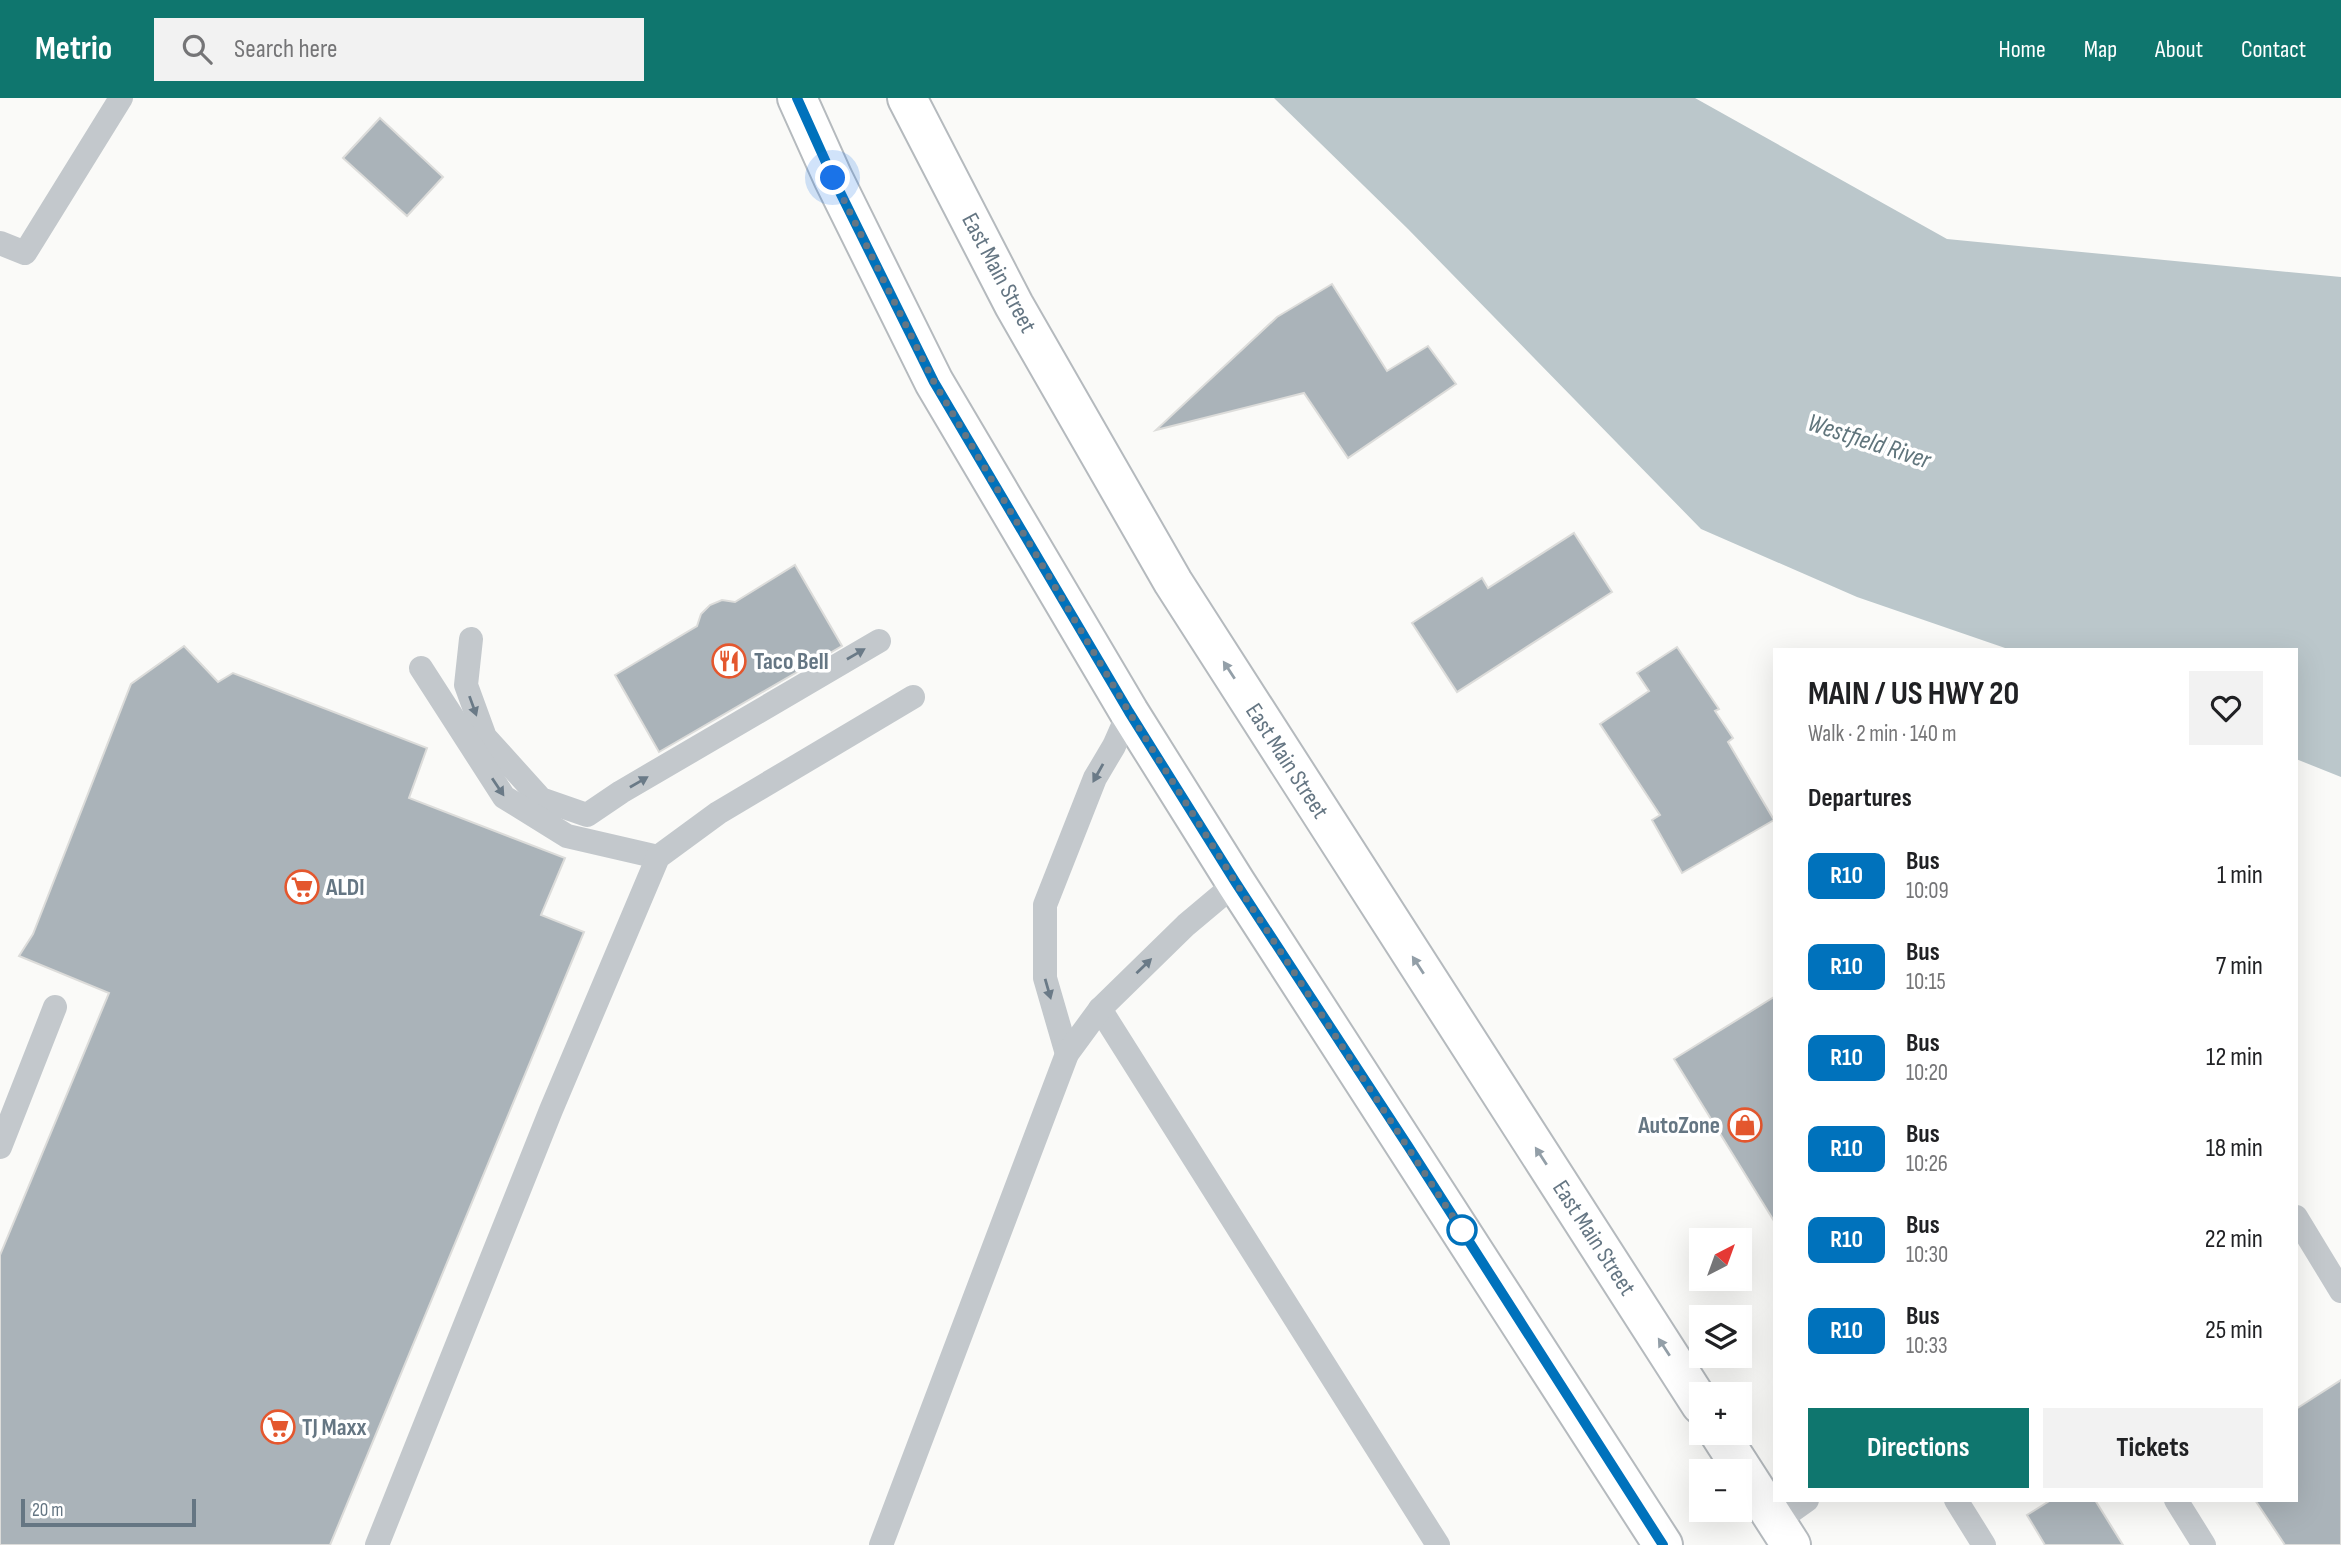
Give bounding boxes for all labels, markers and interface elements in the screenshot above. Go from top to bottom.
search box [154,18,644,81]
text: Metrio [35,29,112,69]
icon: search [178,30,216,68]
text: Search here [234,34,337,65]
text: Home [1998,35,2046,64]
text: Map [2084,35,2117,64]
text: About [2155,35,2203,64]
text: Contact [2241,35,2306,64]
your location [815,160,850,195]
street label: East Main Street [955,208,1043,338]
water label: Westfield River [1804,408,1936,477]
restaurant icon: Taco Bell [710,642,748,680]
place label: Taco Bell [754,647,829,676]
one-way arrow [847,648,866,661]
one-way arrow [1222,660,1235,680]
button: heart [2189,671,2263,745]
text: MAIN / US HWY 20 [1808,674,2019,714]
one-way arrow [468,695,479,716]
street label: East Main Street [1239,698,1335,824]
text: Walk · 2 min · 140 m [1808,720,1956,748]
one-way arrow [1092,763,1104,782]
one-way arrow [629,776,648,788]
one-way arrow [491,778,505,796]
text: Departures [1808,783,1912,814]
text: Bus [1906,846,1940,877]
text: 1 min [2217,860,2263,891]
text: R10 [1830,861,1863,890]
supermarket icon: ALDI [283,868,321,906]
place label: ALDI [325,873,365,902]
text: 10:09 [1906,877,1949,905]
text: Bus [1906,937,1940,968]
text: 7 min [2216,951,2263,982]
text: R10 [1830,952,1863,981]
one-way arrow [1411,955,1424,974]
one-way arrow [1135,959,1152,975]
text: 10:15 [1906,968,1946,996]
one-way arrow [1043,978,1054,1000]
text: Bus [1906,1028,1940,1059]
text: 12 min [2206,1042,2263,1073]
text: R10 [1830,1043,1863,1072]
text: 10:20 [1906,1059,1948,1087]
shop icon: AutoZone [1726,1106,1764,1144]
place label: AutoZone [1637,1111,1720,1140]
text: Bus [1906,1119,1940,1150]
text: 18 min [2206,1133,2263,1164]
text: R10 [1830,1134,1863,1163]
one-way arrow [1534,1147,1548,1165]
text: 10:26 [1906,1150,1948,1178]
street label: East Main Street [1546,1175,1642,1301]
text: Bus [1906,1210,1940,1241]
unlabelled marker [1447,1215,1477,1245]
text: 22 min [2205,1224,2263,1255]
text: R10 [1830,1225,1863,1254]
north arrow [1689,1228,1752,1292]
map controls [1689,1228,1752,1522]
text: 10:30 [1906,1241,1948,1269]
text: Bus [1906,1301,1940,1332]
button: layers [1689,1305,1752,1368]
text: 25 min [2205,1315,2263,1346]
text: R10 [1830,1316,1863,1345]
text: 10:33 [1906,1332,1948,1360]
one-way arrow [1657,1338,1671,1356]
button: + [1689,1382,1752,1445]
supermarket icon: TJ Maxx [259,1408,297,1446]
button: Directions [1808,1408,2029,1488]
button: Tickets [2043,1408,2263,1488]
place label: TJ Maxx [302,1413,367,1442]
button: − [1689,1459,1752,1522]
scale bar [21,1496,196,1528]
text: 20 m [32,1499,64,1522]

